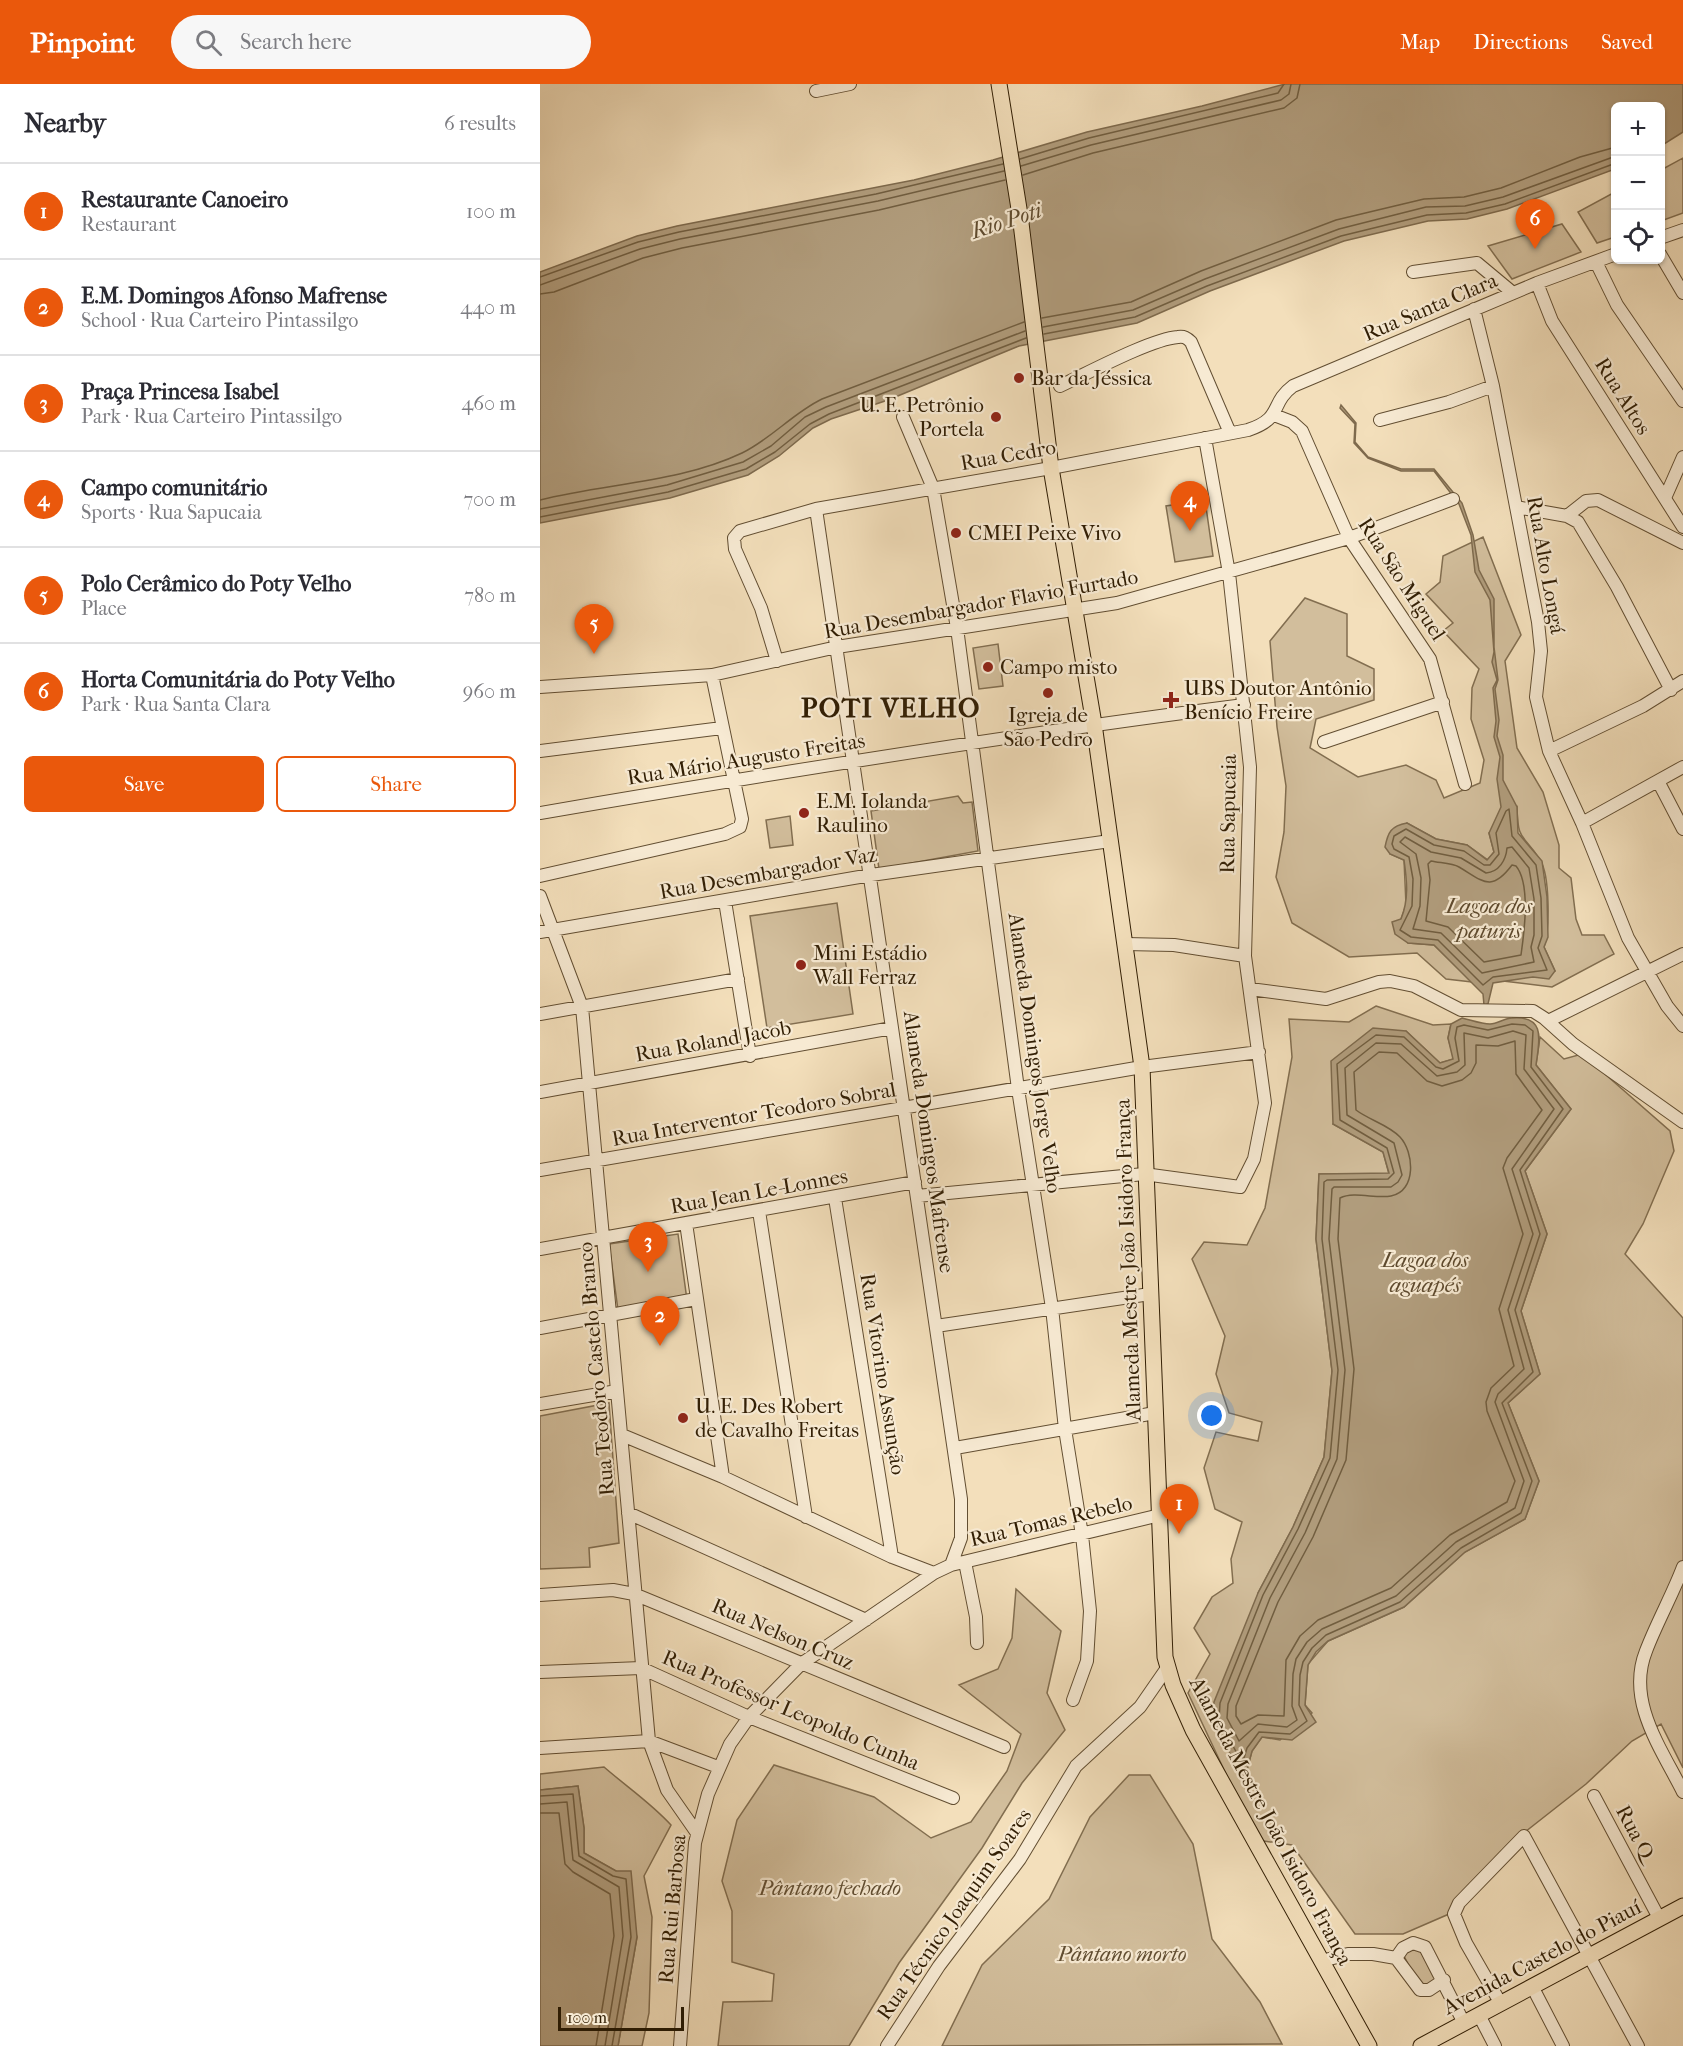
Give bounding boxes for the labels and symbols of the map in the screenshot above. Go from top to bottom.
water label: Rio Poti [966,197,1046,245]
pin: 6 [1516,200,1554,249]
street label: Rua Santa Clara [1359,268,1501,346]
street label: Rua Altos [1590,353,1656,439]
place label: Bar da Jéssica [1031,366,1152,390]
marker: Bar da Jéssica [1012,371,1026,385]
place label: U. E. Petrônio Portela [859,393,984,441]
marker: U. E. Petrônio Portela [989,410,1003,424]
street label: Rua Cedro [958,435,1058,475]
pin: 4 [1170,482,1210,531]
street label: Rua Alto Longá [1522,494,1570,636]
street label: Rua São Miguel [1353,513,1451,645]
place label: CMEI Peixe Vivo [968,521,1121,545]
marker: CMEI Peixe Vivo [949,526,963,540]
street label: Rua Desembargador Flavio Furtado [822,565,1140,643]
pin: 5 [574,604,614,654]
place label: Campo misto [1000,655,1117,679]
marker: Campo misto [981,660,995,674]
place label: UBS Doutor Antônio Benício Freire [1184,676,1372,724]
marker: Igreja de São Pedro [1041,686,1055,700]
marker: UBS Doutor Antônio Benício Freire [1162,691,1180,709]
district label: POTI VELHO [801,692,981,724]
place label: Igreja de São Pedro [1003,703,1093,751]
street label: Rua Mário Augusto Freitas [625,728,867,790]
street label: Rua Sapucaia [1215,754,1241,874]
place label: E.M. Iolanda Raulino [816,789,928,837]
marker: E.M. Iolanda Raulino [797,806,811,820]
street label: Rua Desembargador Vaz [658,842,878,904]
water label: Lagoa dos paturis [1444,893,1534,944]
street label: Alameda Domingos Jorge Velho [1003,910,1067,1195]
place label: Mini Estádio Wall Ferraz [812,941,927,989]
marker: Mini Estádio Wall Ferraz [794,958,808,972]
street label: Alameda Domingos Mafrense [899,1008,959,1275]
street label: Rua Roland Jacob [633,1015,793,1067]
street label: Rua Interventor Teodoro Sobral [610,1077,898,1151]
street label: Alameda Mestre João Isidoro França [1110,1098,1146,1423]
street label: Rua Jean Le-Lonnes [669,1164,850,1218]
pin: 3 [628,1222,668,1272]
street label: Rua Teodoro Castelo Branco [573,1241,619,1497]
water label: Lagoa dos aguapés [1380,1247,1470,1298]
street label: Rua Vitorino Assunção [855,1271,911,1477]
pin: 2 [640,1296,680,1346]
place label: U. E. Des Robert de Cavalho Freitas [695,1394,859,1442]
your location [1197,1401,1226,1430]
marker: U. E. Des Robert de Cavalho Freitas [676,1411,690,1425]
pin: 1 [1160,1484,1198,1534]
street label: Rua Tomas Rebelo [967,1491,1135,1551]
street label: Rua Nelson Cruz [708,1593,858,1675]
street label: Rua Professor Leopoldo Cunha [659,1645,923,1775]
street label: Alameda Mestre João Isidoro França [1184,1672,1357,1969]
street label: Rua Q [1611,1801,1662,1869]
street label: Rua Técnico Joaquim Soares [872,1803,1036,2024]
street label: Rua Rui Barbosa [654,1833,691,1985]
park label: Pântano fechado [758,1876,901,1900]
street label: Avenida Castelo do Piauí [1438,1894,1646,2020]
park label: Pântano morto [1056,1942,1187,1966]
scale bar [558,2004,684,2032]

